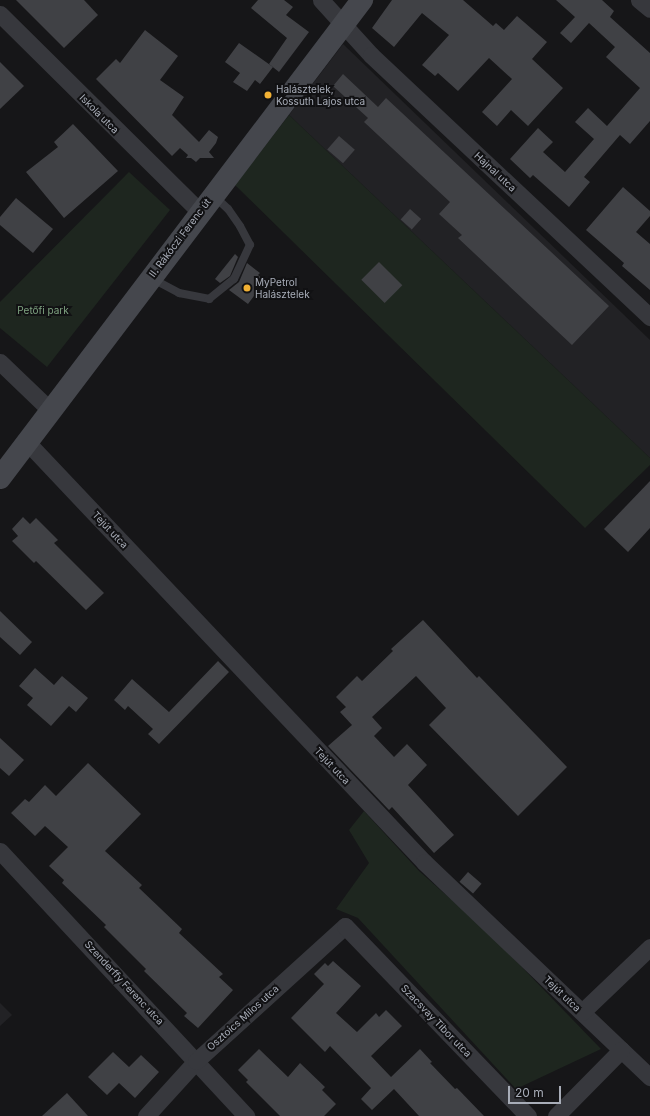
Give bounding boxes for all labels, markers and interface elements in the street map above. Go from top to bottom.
place label: Halásztelek, Kossuth Lajos utca [276,83,365,106]
marker: Halásztelek, Kossuth Lajos utca [263,90,273,100]
street label: Iskola utca [77,92,121,136]
street label: Hajnal utca [472,150,518,194]
street label: II. Rákóczi Ferenc út [147,196,213,280]
place label: MyPetrol Halásztelek [255,276,310,300]
marker: MyPetrol Halásztelek [242,283,252,293]
park label: Petőfi park [17,305,69,317]
street label: Tejút utca [90,509,130,551]
street label: Tejút utca [312,745,352,787]
street label: Szenderffy Ferenc utca [82,938,166,1028]
street label: Tejút utca [541,974,583,1014]
street label: Szacsvay Tibor utca [398,982,474,1060]
street label: Osztoics Milos utca [205,983,281,1053]
scale bar [510,1078,563,1104]
text: 20 m [515,1085,544,1100]

